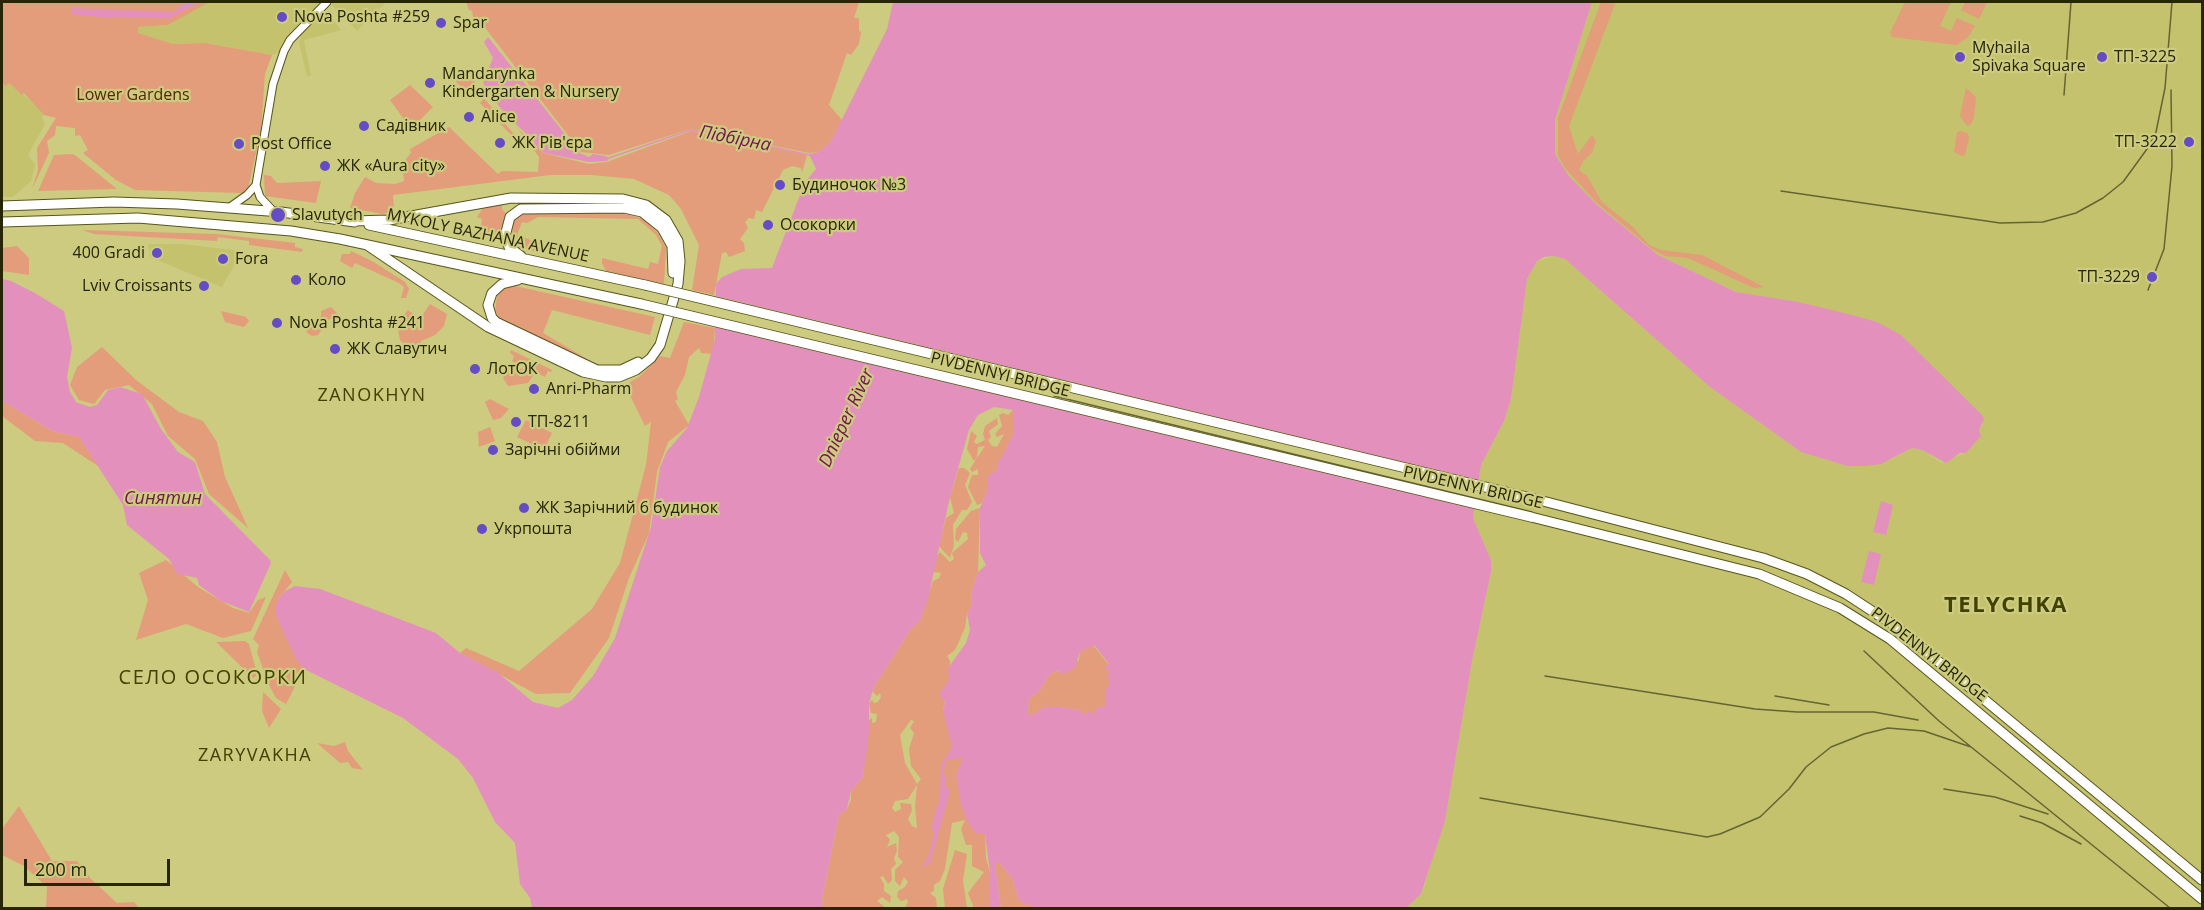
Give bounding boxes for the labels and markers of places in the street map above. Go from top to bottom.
place label: Nova Poshta #259 [294,7,430,27]
marker: Nova Poshta #259 [275,10,289,24]
place label: Spar [453,13,487,33]
marker: Spar [434,16,448,30]
place label: Myhaila Spivaka Square [1972,38,2086,76]
place label: ТП-3225 [2114,47,2176,67]
marker: Myhaila Spivaka Square [1953,50,1967,64]
marker: ТП-3225 [2095,50,2109,64]
place label: Mandarynka Kindergarten & Nursery [442,64,619,102]
marker: Mandarynka Kindergarten & Nursery [423,76,437,90]
place label: Alice [481,107,516,127]
marker: Alice [462,110,476,124]
place label: Садівник [376,116,446,136]
marker: Садівник [357,119,371,133]
place label: ТП-3222 [2115,132,2177,152]
place label: ЖК Рів'єра [512,133,592,153]
place label: Post Office [251,134,332,154]
marker: ТП-3222 [2182,135,2196,149]
marker: ЖК Рів'єра [493,136,507,150]
marker: Post Office [232,137,246,151]
place label: ЖК «Aura city» [337,156,445,176]
marker: ЖК «Aura city» [318,159,332,173]
place label: Будиночок №3 [792,175,906,195]
marker: Будиночок №3 [773,178,787,192]
place label: Slavutych [292,205,363,225]
marker: Slavutych [269,206,287,224]
place label: Осокорки [780,215,856,235]
marker: Осокорки [761,218,775,232]
place label: 400 Gradi [73,243,145,263]
marker: 400 Gradi [150,246,164,260]
place label: Fora [235,249,268,269]
marker: Fora [216,252,230,266]
place label: ТП-3229 [2078,267,2140,287]
place label: Коло [308,270,346,290]
marker: ТП-3229 [2145,270,2159,284]
marker: Коло [289,273,303,287]
place label: Lviv Croissants [82,276,192,296]
marker: Lviv Croissants [197,279,211,293]
place label: Nova Poshta #241 [289,313,425,333]
marker: Nova Poshta #241 [270,316,284,330]
place label: ЖК Славутич [347,339,447,359]
marker: ЖК Славутич [328,342,342,356]
place label: ЛотОК [487,359,538,379]
marker: ЛотОК [468,362,482,376]
place label: Anri-Pharm [546,379,631,399]
marker: Anri-Pharm [527,382,541,396]
place label: ТП-8211 [528,412,590,432]
marker: ТП-8211 [509,415,523,429]
place label: Зарічні обійми [505,440,620,460]
marker: Зарічні обійми [486,443,500,457]
place label: ЖК Зарічний 6 будинок [536,498,718,518]
marker: ЖК Зарічний 6 будинок [517,501,531,515]
place label: Укрпошта [494,519,572,539]
marker: Укрпошта [475,522,489,536]

